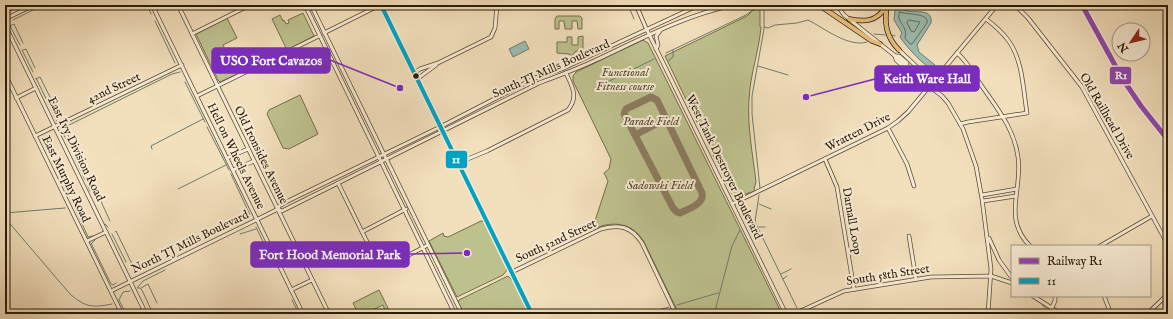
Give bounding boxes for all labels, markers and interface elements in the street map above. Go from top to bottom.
north arrow [1111,22,1151,62]
street label: South TJ Mills Boulevard [490,36,613,103]
text: N [1115,39,1133,56]
callout: USO Fort Cavazos [212,48,330,73]
text: USO Fort Cavazos [219,53,322,70]
park label: Functional Fitness course [596,65,654,94]
callout: Keith Ware Hall [875,66,979,91]
line badge: R1 [1109,66,1132,85]
street label: 42nd Street [85,69,143,107]
text: R1 [1115,69,1127,83]
street label: Old Railhead Drive [1076,70,1138,162]
unlabelled marker [411,71,421,81]
text: Keith Ware Hall [883,71,971,88]
street label: West Tank Destroyer Boulevard [682,92,766,242]
street label: East Ivy Division Road [44,94,108,204]
street label: Hell on Wheels Avenue [204,100,268,212]
street label: Old Ironsides Avenue [231,103,291,207]
street label: Wratten Drive [823,109,894,155]
park label: Parade Field [623,114,680,129]
street label: East Murphy Road [38,133,94,226]
line badge: 11 [445,150,468,169]
text: 11 [452,153,460,167]
park label: Sadowski Field [627,178,695,193]
street label: Darnall Loop [838,186,865,256]
street label: North TJ Mills Boulevard [129,207,252,278]
street label: South 52nd Street [513,216,599,266]
callout: Fort Hood Memorial Park [251,242,409,267]
legend [1011,245,1151,297]
text: Fort Hood Memorial Park [259,247,402,264]
text: Railway R1 [1047,254,1103,269]
street label: South 58th Street [845,261,931,289]
text: 11 [1047,274,1056,289]

